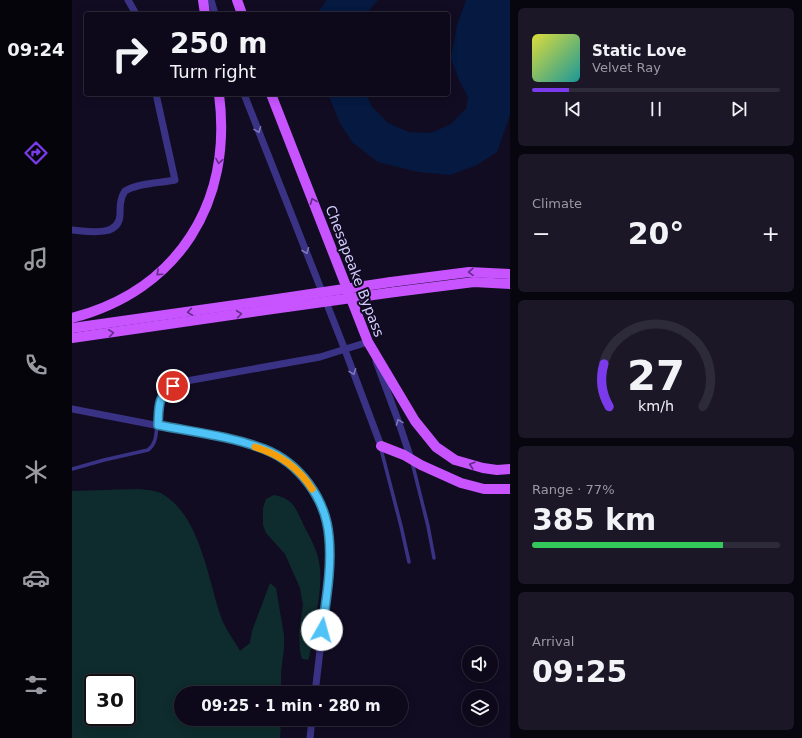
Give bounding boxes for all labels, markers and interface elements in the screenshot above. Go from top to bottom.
text: 250 m [170,27,267,60]
icon: right [104,28,156,80]
text: 09:24 [7,39,65,60]
text: Static Love [592,42,686,60]
text: Velvet Ray [592,60,661,75]
text: Turn right [170,61,256,82]
icon: previous [562,98,584,120]
icon: pause [645,98,667,120]
icon: next [728,98,750,120]
one-way arrow [253,127,261,134]
icon: directions [22,139,50,167]
one-way arrow [215,158,224,164]
text: Climate [532,196,582,211]
one-way arrow [310,198,318,206]
street label: Chesapeake Bypass [322,203,388,339]
text: 20° [628,216,684,251]
text: − [532,221,550,246]
text: + [762,221,780,246]
icon: music [22,245,50,273]
one-way arrow [301,247,309,255]
one-way arrow [156,268,164,275]
one-way arrow [468,268,474,277]
one-way arrow [187,307,193,316]
one-way arrow [236,310,242,319]
one-way arrow [108,329,114,338]
icon: phone [22,351,50,379]
text: 27 [627,351,685,400]
pin [156,369,190,403]
one-way arrow [349,369,357,376]
icon: arrive [162,375,184,397]
text: km/h [638,398,674,414]
one-way arrow [395,418,403,425]
icon: climate [22,458,50,486]
one-way arrow [468,462,475,470]
text: Range · 77% [532,482,615,497]
text: 385 km [532,502,656,537]
icon: car [22,564,50,592]
position arrow [301,609,343,651]
text: Arrival [532,634,574,649]
map controls [462,646,498,726]
button: sound [462,646,498,682]
text: 09:25 [532,654,628,689]
icon: filters [22,671,50,699]
speed limit sign: 30 [84,674,136,726]
button: layers [462,690,498,726]
text: 09:25 · 1 min · 280 m [201,697,381,715]

